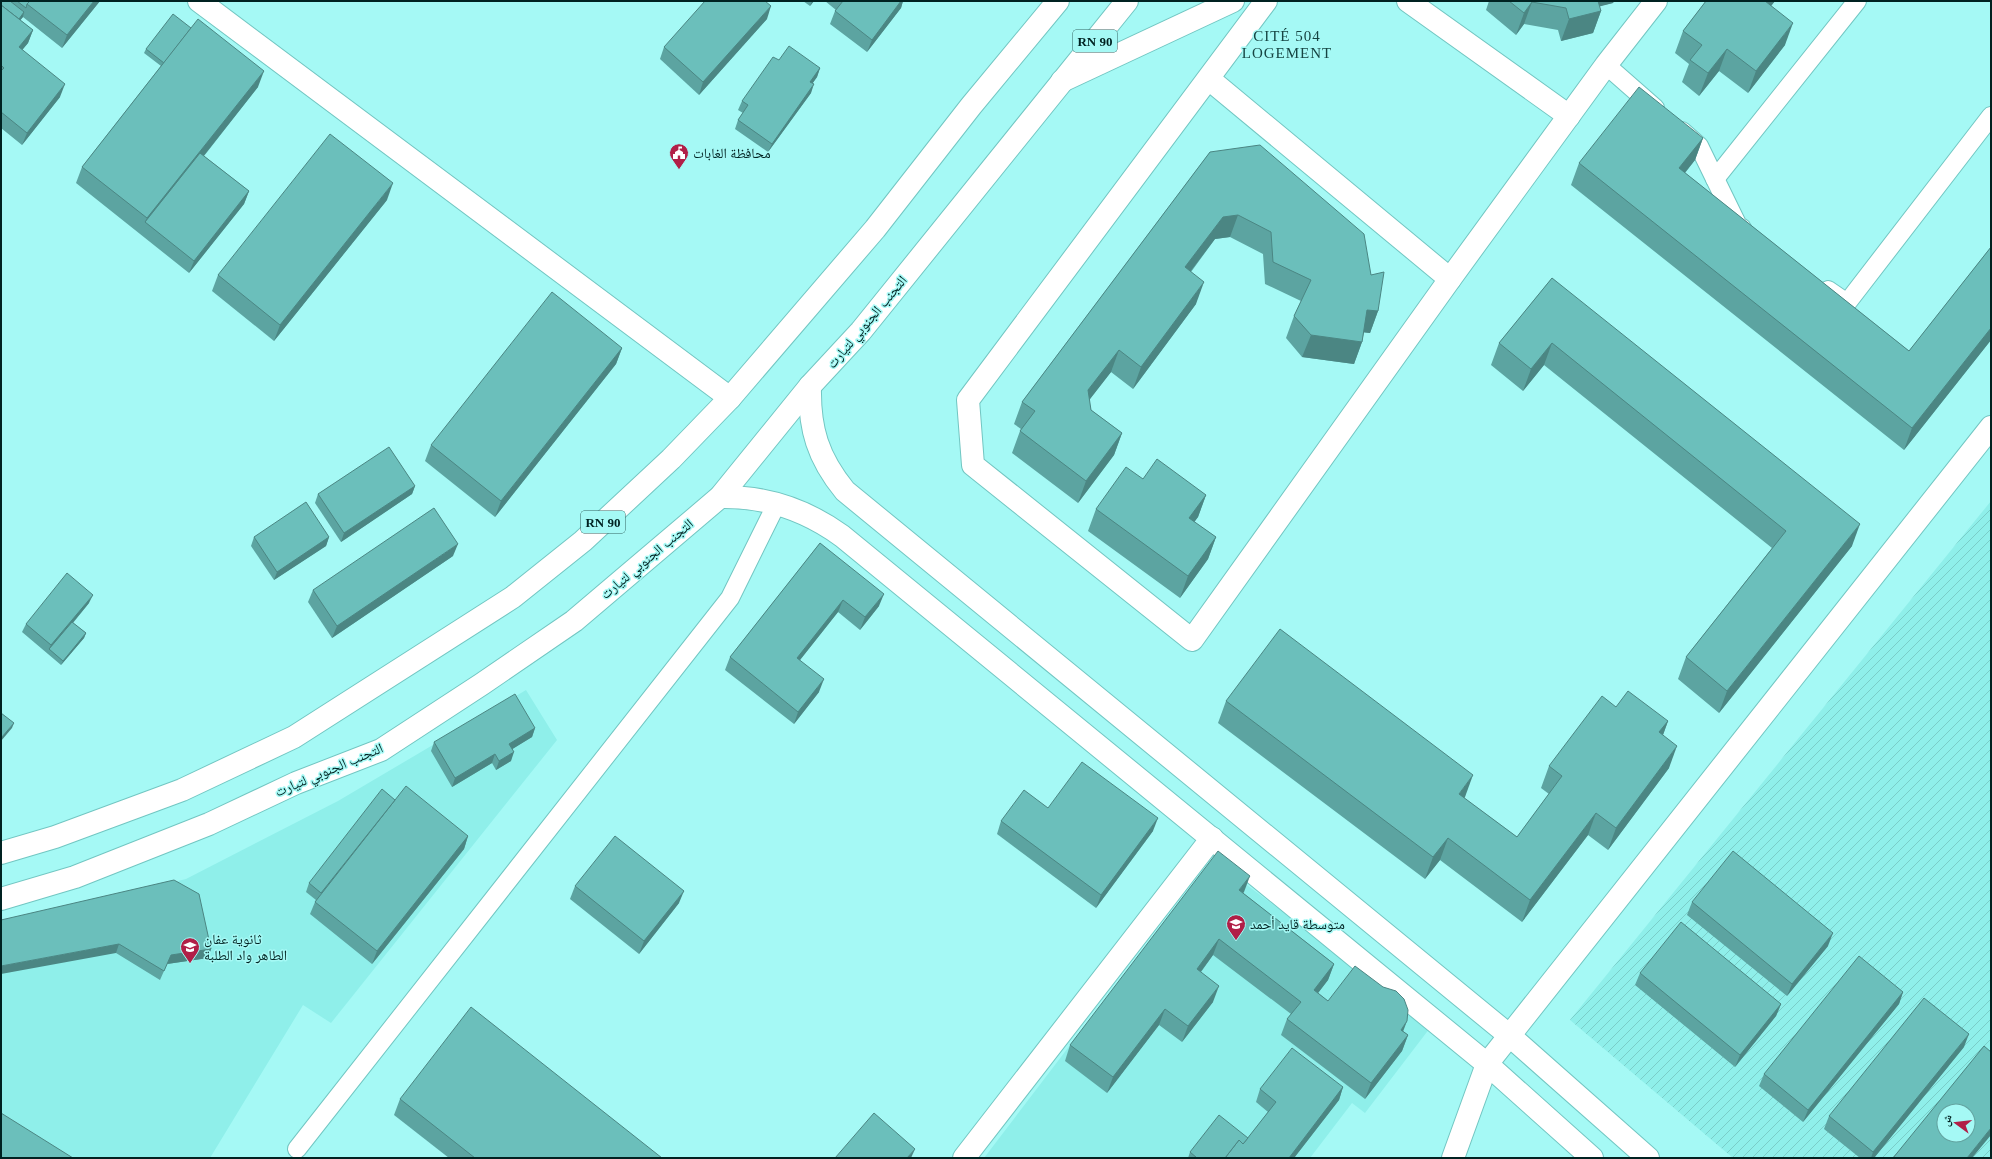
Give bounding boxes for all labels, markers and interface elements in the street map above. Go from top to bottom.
district label: CITÉ 504 LOGEMENT [1242,28,1332,61]
road number: RN 90 [1073,30,1117,52]
public building icon: محافظة الغابات [668,142,690,170]
place label: محافظة الغابات [693,146,771,161]
street label: التجنب الجنوبي لتيارت [824,273,913,373]
road number: RN 90 [581,511,625,533]
street label: التجنب الجنوبي لتيارت [598,516,698,605]
street label: التجنب الجنوبي لتيارت [273,740,387,803]
school or university icon: متوسطة قايد أحمد [1225,913,1247,941]
place label: متوسطة قايد أحمد [1250,916,1345,933]
place label: ثانوية عفان الطاهر واد الطلبة [204,932,287,964]
school or university icon: ثانوية عفان الطاهر واد الطلبة [179,936,201,964]
north arrow [1936,1103,1976,1143]
text: ش [1939,1113,1956,1128]

